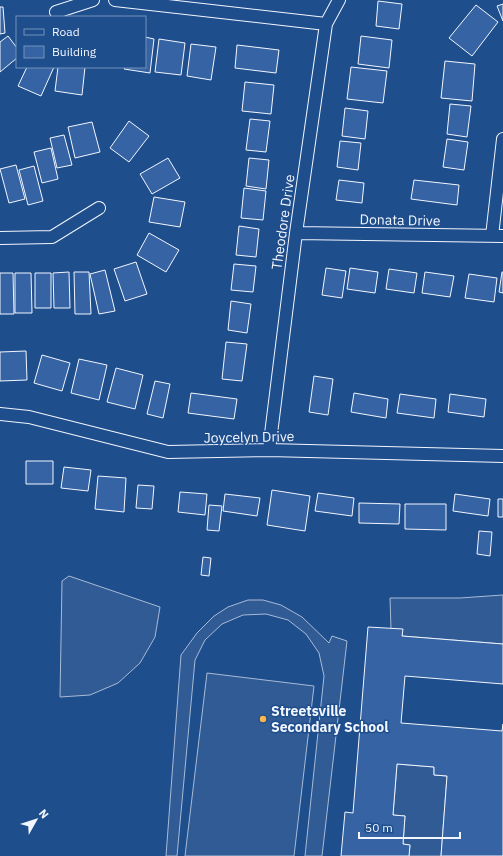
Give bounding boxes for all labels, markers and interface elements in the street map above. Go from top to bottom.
legend [16,16,146,68]
text: Road [52,24,80,39]
text: Building [52,44,97,59]
street label: Theodore Drive [267,173,299,271]
street label: Donata Drive [359,210,441,230]
street label: Joycelyn Drive [203,427,295,447]
place label: Streetsville Secondary School [271,702,388,736]
marker: Streetsville Secondary School [258,714,268,724]
north arrow [16,800,56,840]
text: N [36,806,52,821]
scale bar [359,814,460,840]
text: 50 m [365,820,393,835]

